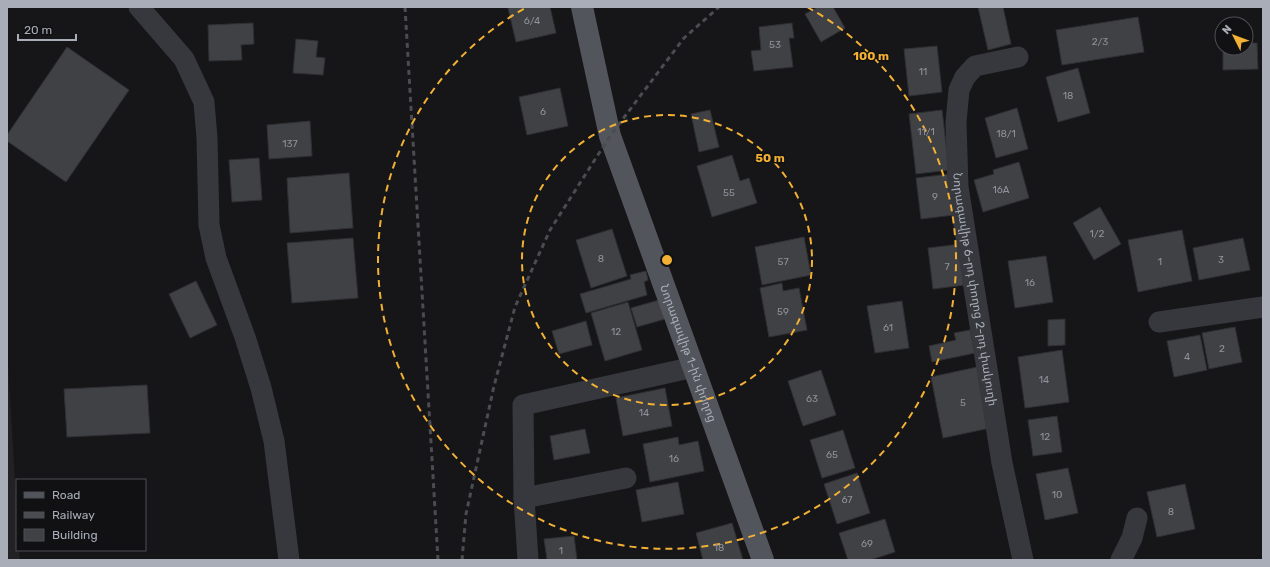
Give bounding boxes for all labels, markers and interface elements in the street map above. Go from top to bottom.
house number: 6/4 [524,15,540,27]
scale bar [18,16,76,42]
north arrow [1214,16,1254,56]
text: N [1219,22,1234,37]
text: 20 m [24,23,52,37]
house number: 2/3 [1092,36,1108,48]
house number: 53 [769,39,781,51]
text: 100 m [853,49,889,63]
house number: 11 [919,66,927,78]
house number: 18 [1063,90,1073,102]
house number: 6 [540,106,546,118]
house number: 11/1 [917,126,935,138]
house number: 18/1 [996,128,1016,140]
house number: 137 [282,138,298,150]
text: 50 m [755,151,785,165]
street label: Նորագավիթ 6-րդ փողոց 2-րդ փակուղի [951,172,1000,407]
house number: 16A [992,184,1010,196]
house number: 55 [723,187,735,199]
house number: 9 [932,191,938,203]
house number: 1/2 [1090,228,1105,240]
house number: 8 [598,253,604,265]
centre of rings [660,253,674,267]
house number: 3 [1218,254,1224,266]
house number: 57 [777,256,789,268]
house number: 1 [1158,256,1162,268]
house number: 7 [944,261,950,273]
house number: 16 [1025,277,1035,289]
street label: Նորագավիթ 1-ին փողոց [657,283,720,424]
house number: 59 [777,306,789,318]
house number: 61 [883,322,893,334]
house number: 12 [611,326,621,338]
house number: 2 [1219,343,1225,355]
house number: 4 [1184,351,1190,363]
house number: 14 [1039,374,1049,386]
house number: 63 [806,393,818,405]
house number: 5 [960,397,966,409]
house number: 14 [639,407,649,419]
house number: 12 [1040,431,1050,443]
house number: 65 [826,449,838,461]
house number: 16 [669,453,679,465]
legend [16,479,146,551]
text: Road [52,488,80,502]
house number: 10 [1052,489,1062,501]
house number: 67 [842,494,852,506]
house number: 8 [1168,506,1174,518]
text: Railway [52,508,95,522]
text: Building [52,528,98,542]
house number: 69 [861,538,873,550]
house number: 18 [714,542,724,554]
house number: 1 [559,545,563,557]

